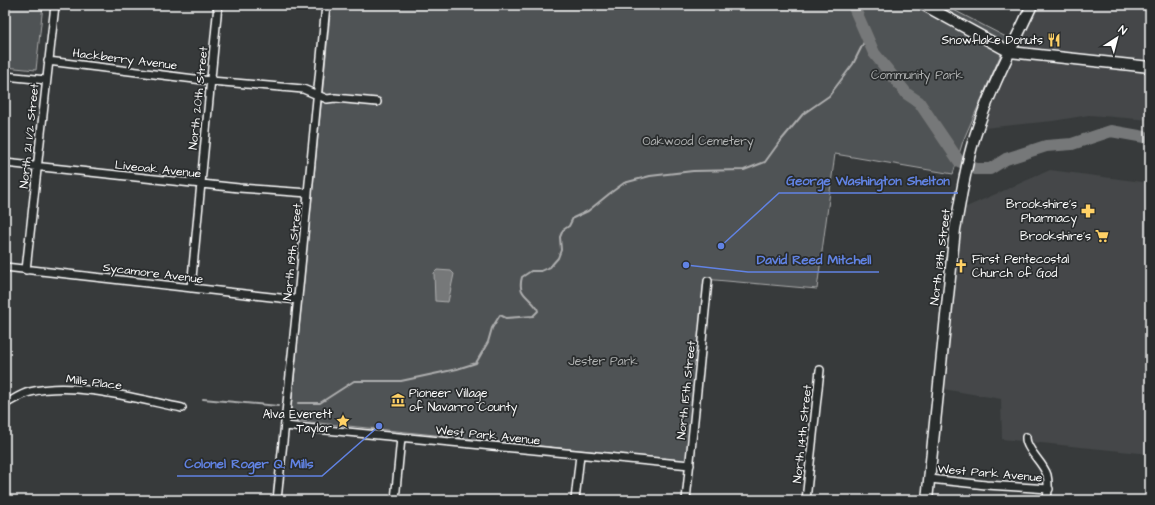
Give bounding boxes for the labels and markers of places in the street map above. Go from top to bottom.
place label: Snowflake Donuts [942,32,1043,49]
restaurant icon: Snowflake Donuts [1046,32,1062,48]
callout: George Washington Shelton [779,168,958,193]
place label: Brookshire's Pharmacy [1006,196,1077,228]
pharmacy icon: Brookshire's Pharmacy [1080,203,1096,219]
place label: Brookshire's [1020,228,1091,245]
supermarket icon: Brookshire's [1094,228,1110,244]
callout: David Reed Mitchell [748,247,879,272]
place label: First Pentecostal Church of God [972,251,1069,282]
church icon: First Pentecostal Church of God [953,258,969,274]
place label: Pioneer Village of Navarro County [409,385,518,417]
museum icon: Pioneer Village of Navarro County [390,392,406,408]
place label: Alva Everett Taylor [263,406,332,438]
place icon: Alva Everett Taylor [335,413,351,429]
callout: Colonel Roger Q. Mills [177,451,322,476]

